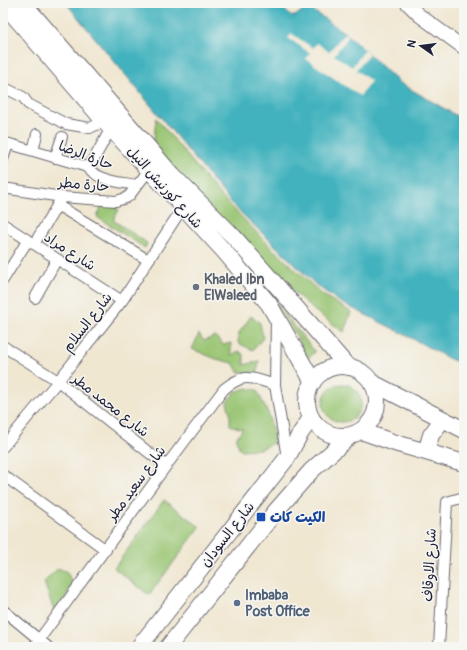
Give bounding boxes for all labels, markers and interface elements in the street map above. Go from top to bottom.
north arrow [401,26,441,66]
text: N [405,38,419,49]
street label: حارة الرضا [56,137,115,174]
street label: شارع كورنيش النيل [123,143,206,233]
street label: حارة مطر [57,174,110,195]
street label: شارع مراد [40,228,99,275]
place label: Khaled Ibn ElWaleed [204,271,264,304]
marker: Khaled Ibn ElWaleed [191,282,201,292]
street label: شارع السلام [59,289,117,357]
street label: شارع محمد مطر [68,370,152,441]
street label: شارع سعيد مطر [103,443,170,525]
street label: شارع السودان [197,498,259,571]
place label: الکيت کات [270,509,326,526]
marker: الکيت کات [255,511,267,523]
street label: شارع الاوقاف [419,528,441,602]
place label: Imbaba Post Office [245,587,311,620]
marker: Imbaba Post Office [232,598,242,608]

